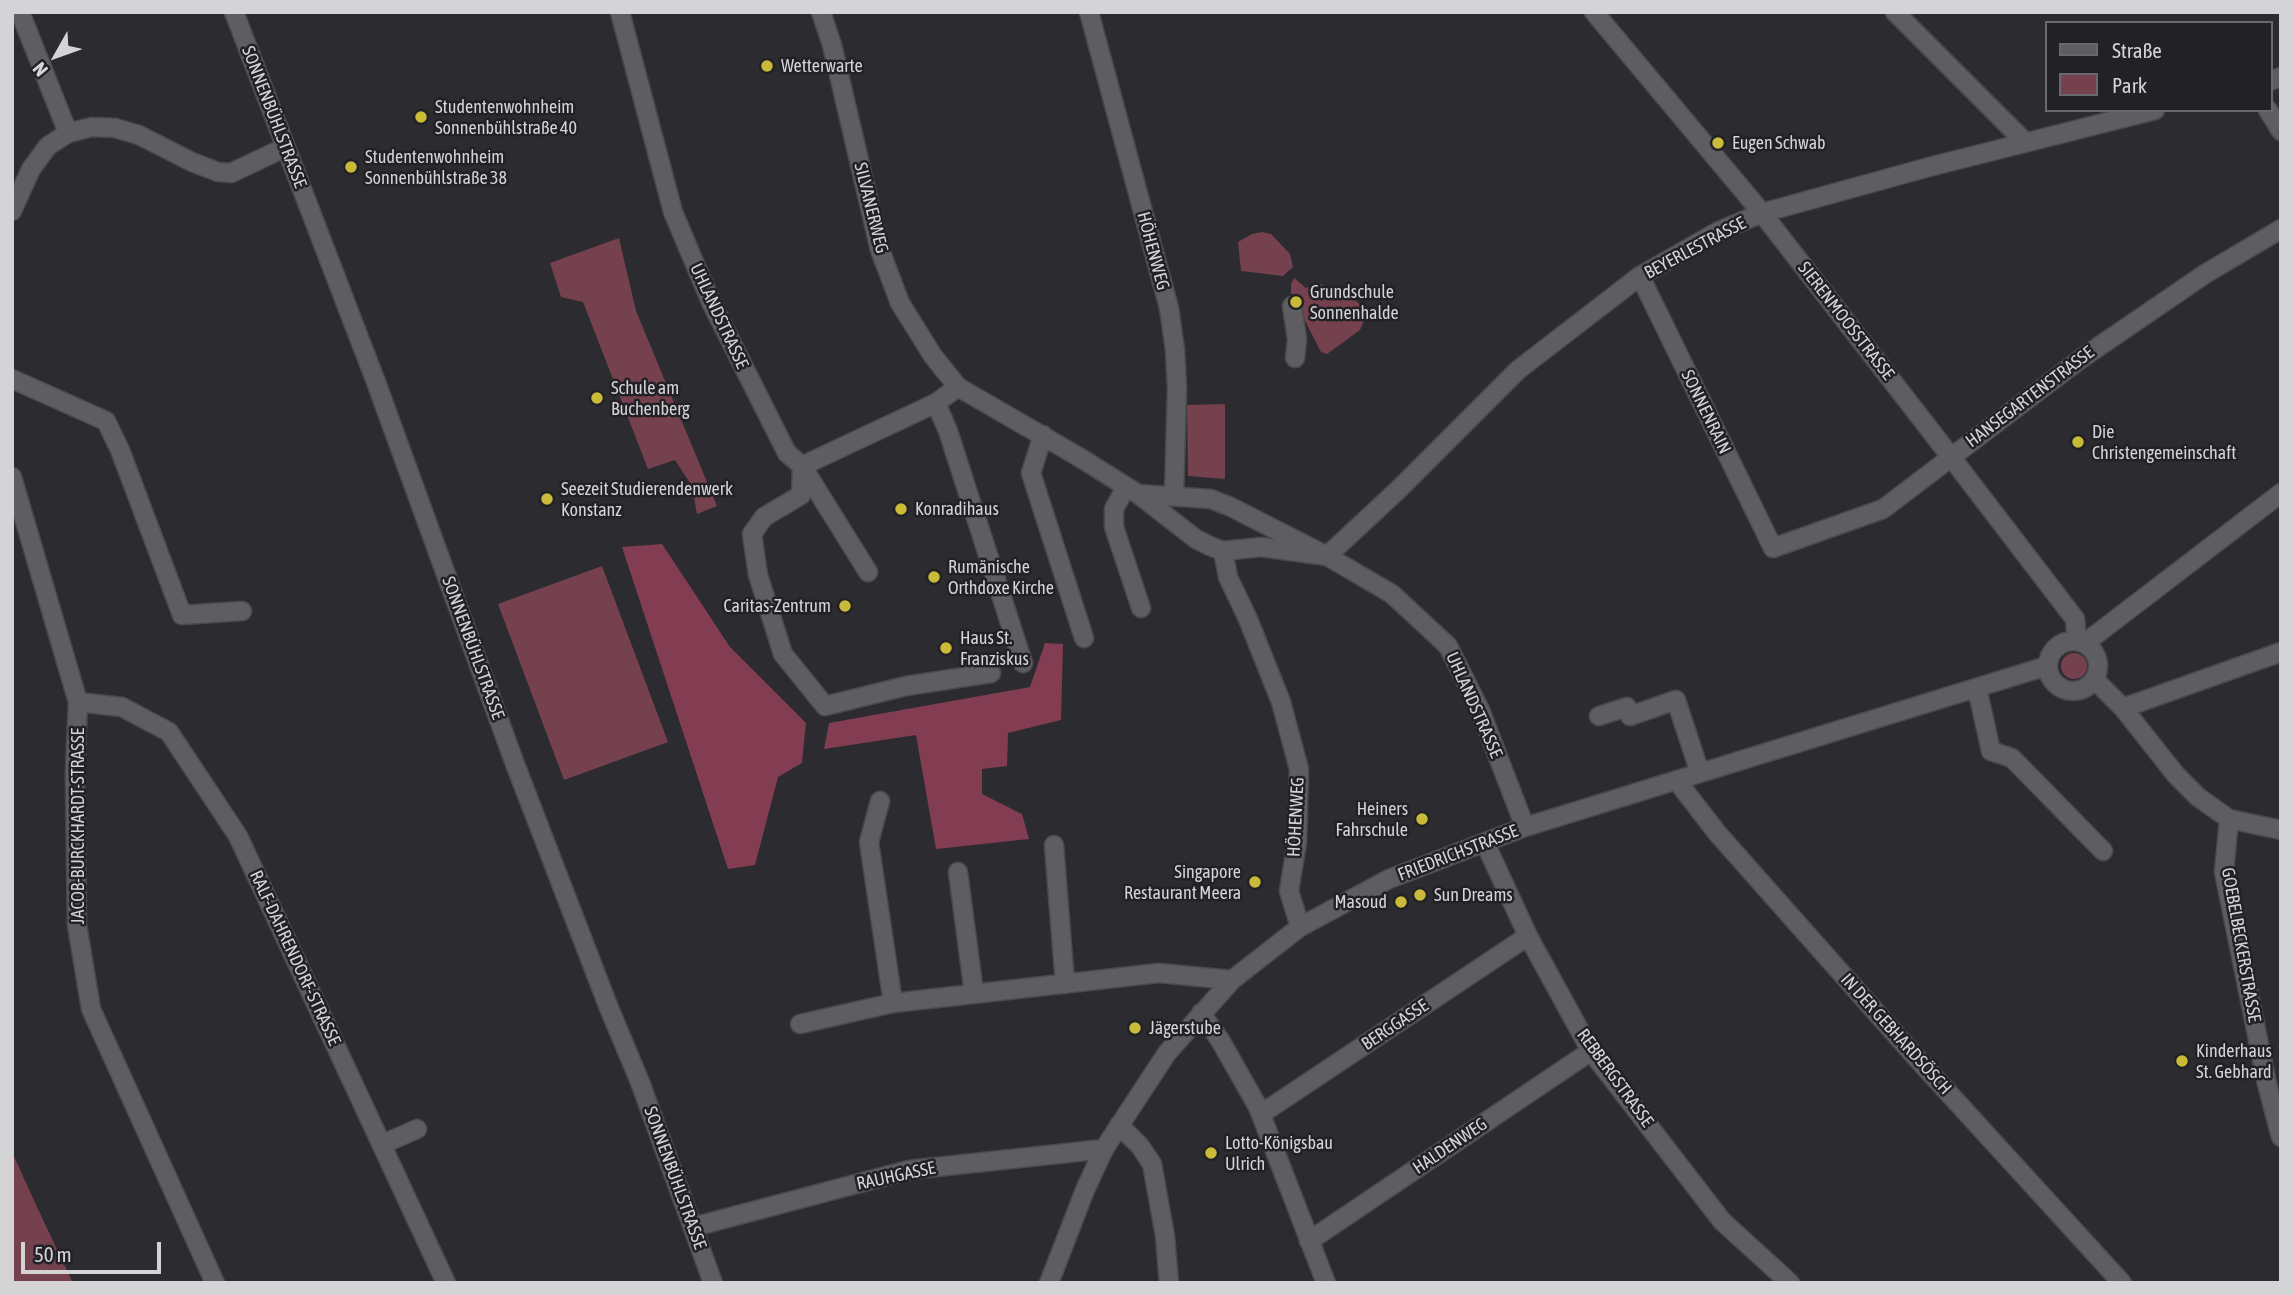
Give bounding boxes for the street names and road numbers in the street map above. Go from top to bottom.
street label: SONNENBÜHLSTRASSE [237,43,311,191]
street label: SILVANERWEG [849,160,893,256]
street label: HÖHENWEG [1132,210,1174,292]
street label: BEYERLESTRASSE [1641,212,1749,284]
street label: SIERENMOOSSTRASSE [1793,258,1899,384]
street label: UHLANDSTRASSE [685,260,753,372]
street label: HANSEGARTENSTRASSE [1962,342,2098,452]
street label: SONNENRAIN [1676,367,1736,457]
street label: SONNENBÜHLSTRASSE [437,574,509,722]
street label: UHLANDSTRASSE [1441,649,1507,761]
street label: JACOB-BURCKHARDT-STRASSE [67,728,89,924]
street label: HÖHENWEG [1283,777,1309,857]
street label: FRIEDRICHSTRASSE [1395,820,1521,886]
street label: GOEBELBECKERSTRASSE [2217,866,2265,1024]
street label: RALF-DAHRENDORF-STRASSE [245,867,345,1049]
street label: IN DER GEBHARDSÖSCH [1836,969,1956,1099]
street label: BERGGASSE [1358,995,1432,1055]
street label: REBBERGSTRASSE [1572,1025,1658,1131]
street label: SONNENBÜHLSTRASSE [639,1104,711,1252]
street label: HALDENWEG [1409,1113,1491,1179]
street label: RAUHGASSE [855,1157,937,1195]

